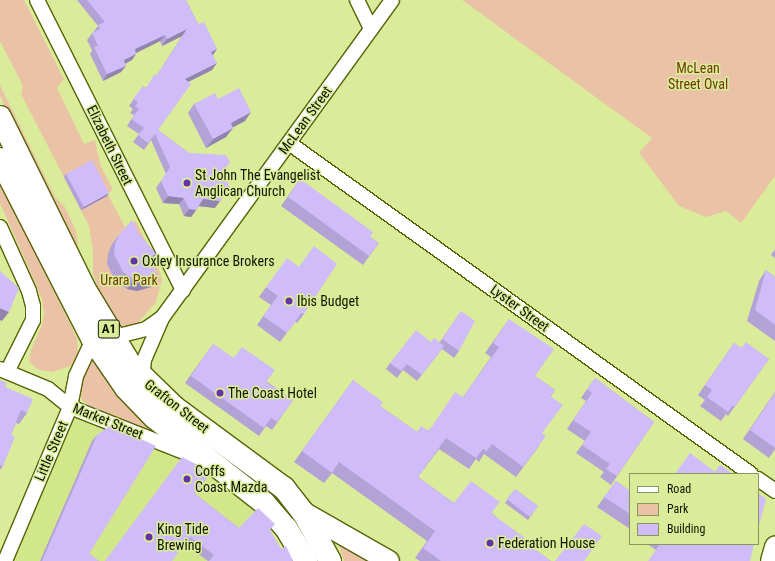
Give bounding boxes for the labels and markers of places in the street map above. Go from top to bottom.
place label: St John The Evangelist Anglican Church [195,167,321,200]
marker: St John The Evangelist Anglican Church [182,178,192,188]
place label: Oxley Insurance Brokers [142,253,275,269]
marker: Oxley Insurance Brokers [129,256,139,266]
place label: Ibis Budget [297,293,359,309]
marker: Ibis Budget [284,296,294,306]
place label: The Coast Hotel [228,385,317,401]
marker: The Coast Hotel [215,388,225,398]
place label: Coffs Coast Mazda [195,463,267,496]
marker: Coffs Coast Mazda [182,474,192,484]
place label: King Tide Brewing [157,521,209,554]
marker: King Tide Brewing [144,532,154,542]
place label: Federation House [498,535,595,551]
marker: Federation House [485,538,495,548]

